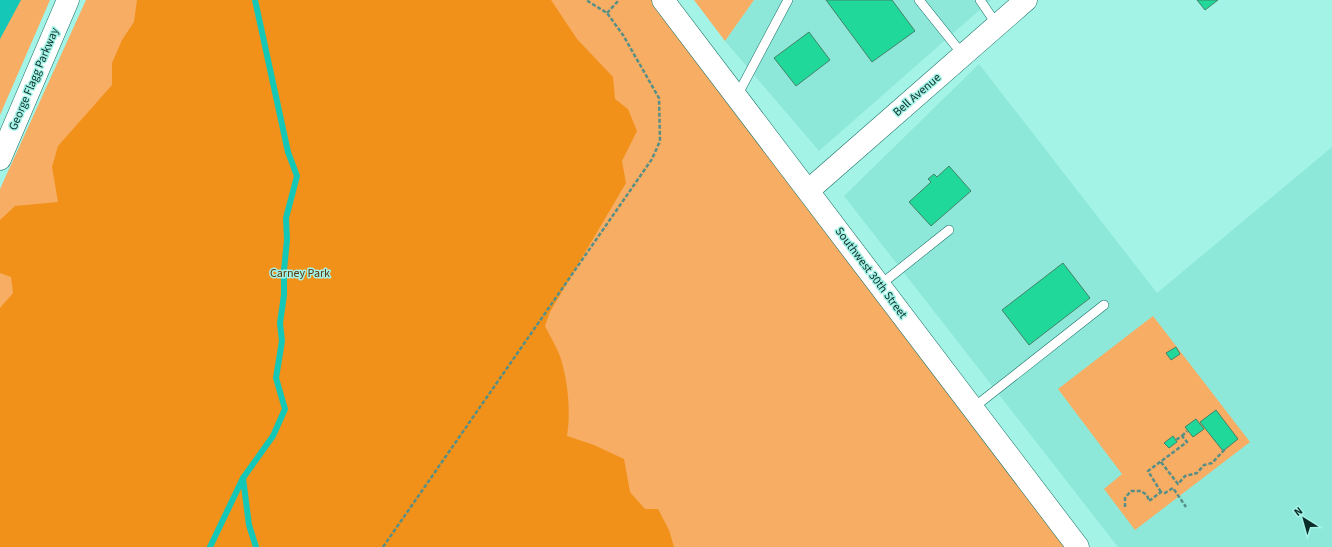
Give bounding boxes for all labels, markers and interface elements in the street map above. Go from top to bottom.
street label: George Flagg Parkway [5,25,64,133]
street label: Bell Avenue [889,69,945,121]
street label: Southwest 30th Street [831,224,911,322]
park label: Carney Park [270,265,330,282]
north arrow [1284,499,1324,539]
text: N [1291,503,1306,520]

